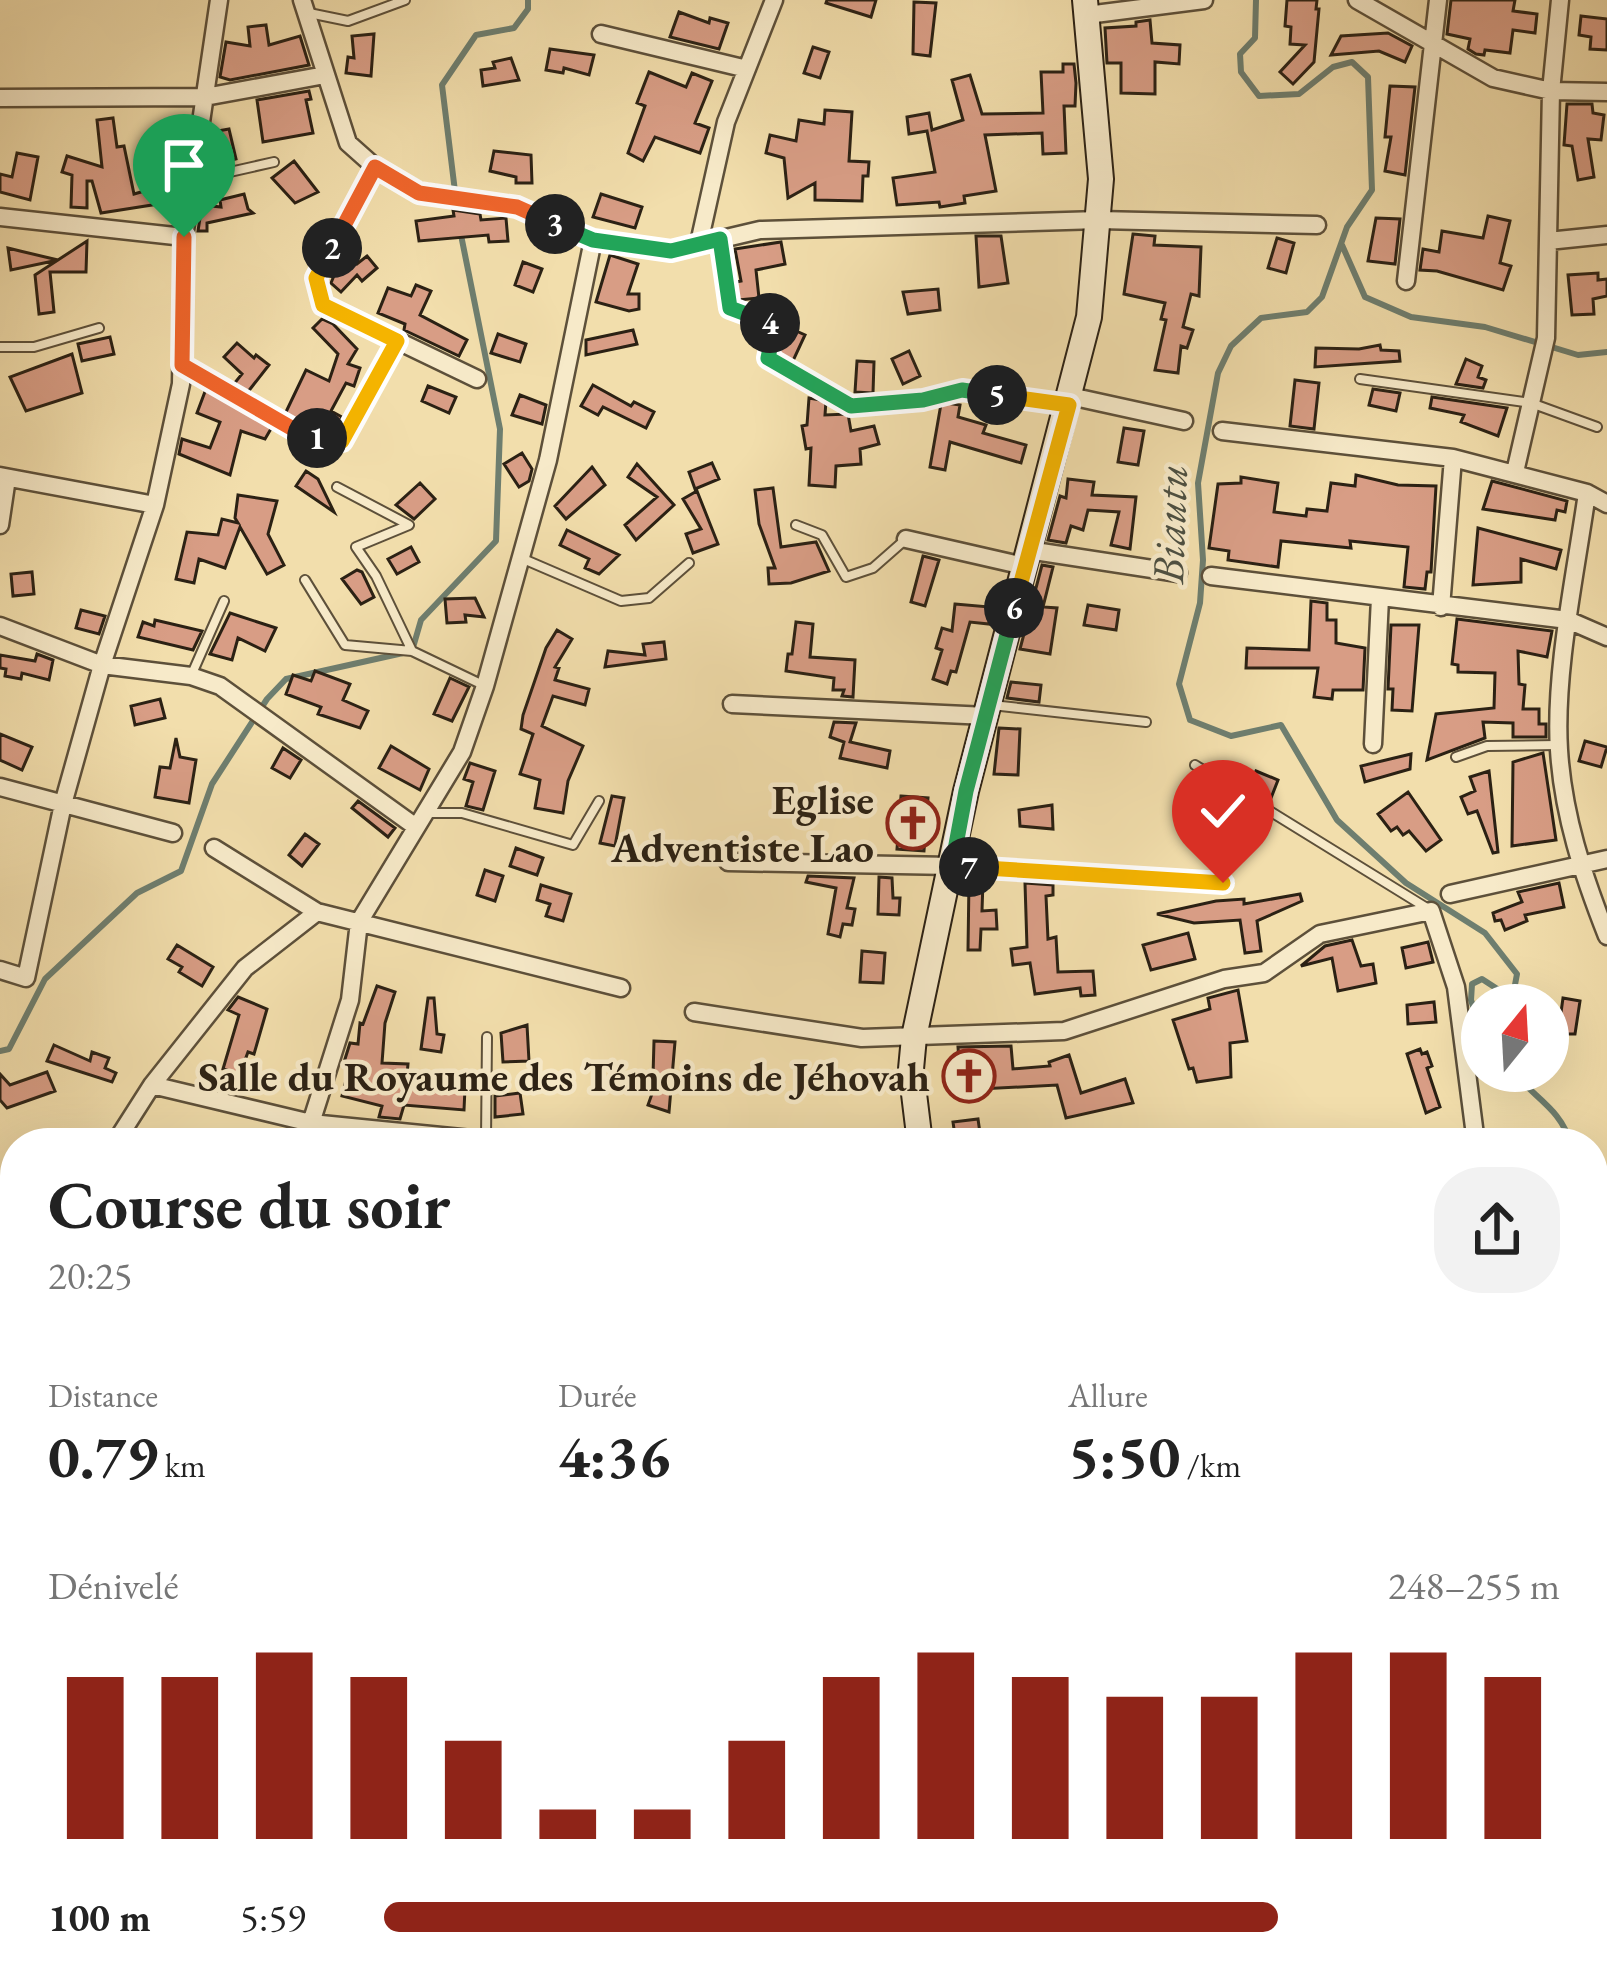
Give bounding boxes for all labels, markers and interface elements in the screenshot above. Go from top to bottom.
pin [133,114,235,237]
icon: arrive [151,132,217,198]
pin: 3 [525,194,585,254]
text: 3 [546,202,564,245]
pin: 2 [302,218,362,278]
text: 2 [323,226,341,269]
pin: 4 [740,293,800,353]
text: 4 [761,301,779,344]
pin: 5 [967,365,1027,425]
text: 5 [988,373,1006,416]
pin: 1 [287,408,347,468]
text: 1 [308,416,326,459]
water label: Biautu [1138,463,1200,586]
pin: 6 [984,578,1044,638]
text: 6 [1005,586,1023,629]
pin [1172,760,1274,883]
place label: Eglise Adventiste Lao [610,772,874,875]
icon: check [1190,778,1256,844]
church icon: Eglise Adventiste Lao [885,795,941,851]
pin: 7 [939,837,999,897]
text: 7 [960,845,978,888]
north arrow [1461,984,1569,1092]
map controls [1461,984,1569,1092]
church icon: Salle du Royaume des Témoins de Jéhovah [941,1048,997,1104]
place label: Salle du Royaume des Témoins de Jéhovah [198,1049,930,1104]
text: Course du soir [48,1162,450,1248]
button: share [1434,1167,1560,1293]
text: 20:25 [48,1250,133,1301]
text: Distance [48,1374,158,1417]
text: Durée [558,1374,637,1417]
text: Allure [1068,1374,1148,1417]
text: 0.79 [48,1417,158,1495]
text: 4:36 [558,1417,670,1495]
text: 5:50 [1068,1417,1180,1495]
text: km [158,1444,206,1487]
text: /km [1180,1444,1241,1487]
text: Dénivelé [48,1560,179,1611]
text: 248–255 m [1388,1560,1560,1611]
text: 100 m [48,1892,151,1943]
text: 5:59 [240,1892,306,1943]

